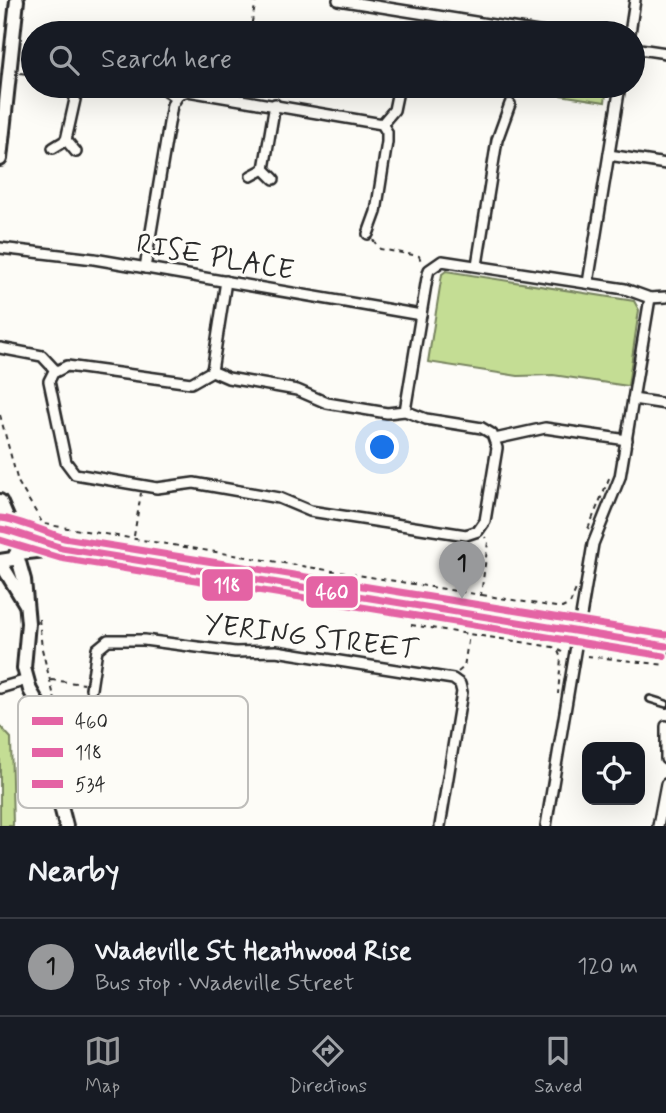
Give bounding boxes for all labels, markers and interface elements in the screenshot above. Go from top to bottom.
search box [21,21,645,98]
icon: search [45,41,83,79]
text: Search here [101,43,232,77]
street label: RISE PLACE [133,226,297,290]
your location [365,430,399,464]
pin: 1 [439,541,485,599]
line badge: 118 [201,568,254,602]
text: 118 [214,574,240,599]
line badge: 460 [305,575,359,609]
text: 460 [316,581,348,606]
street label: YERING STREET [202,607,421,670]
legend [18,696,248,808]
text: 460 [75,710,108,735]
text: 118 [75,741,102,766]
map controls [582,742,645,805]
button: locate [582,742,645,805]
text: 534 [75,773,106,798]
text: Nearby [28,852,119,891]
text: Wadeville St Heathwood Rise [95,935,412,969]
text: 1 [46,952,56,982]
text: 120 m [577,952,638,982]
text: Bus stop · Wadeville Street [95,969,354,999]
tab: Map [84,1032,122,1099]
tab: Directions [289,1032,367,1099]
tab: Saved [534,1032,582,1099]

